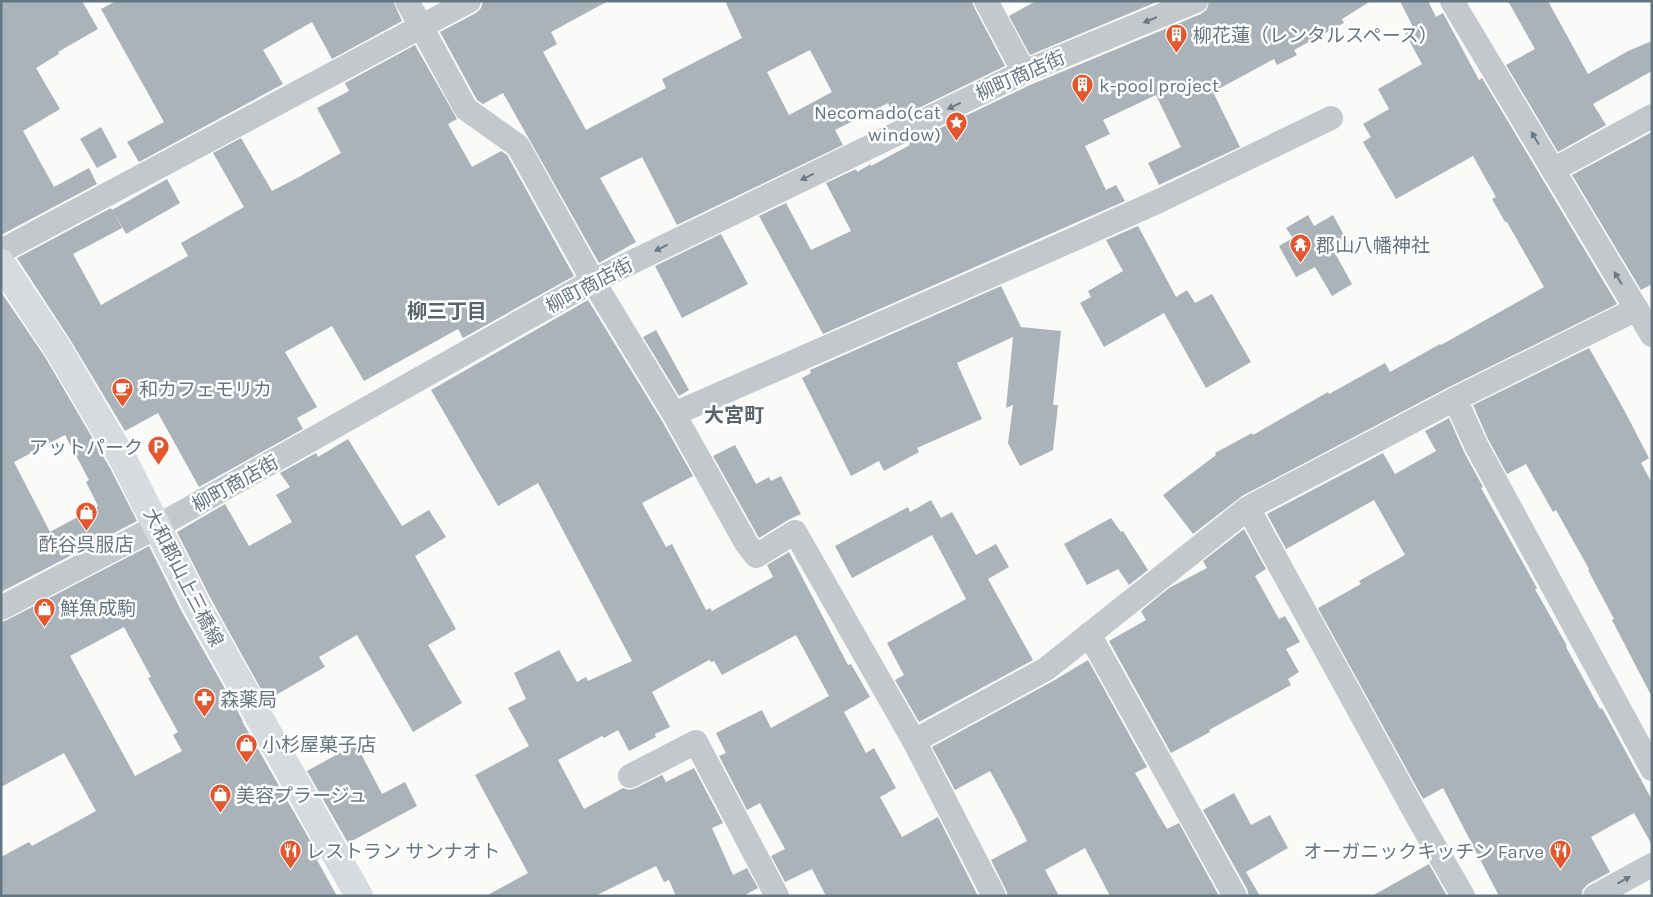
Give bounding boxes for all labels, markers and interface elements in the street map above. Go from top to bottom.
one-way arrow [1143,16,1158,24]
building icon: 柳花蓮（レンタルスペース） [1165,23,1189,54]
place label: 柳花蓮（レンタルスペース） [1193,25,1438,47]
street label: 柳町商店街 [973,47,1068,105]
building icon: k-pool project [1071,73,1095,104]
place label: k-pool project [1099,75,1219,97]
place label: Necomado(cat window) [814,102,941,146]
one-way arrow [946,102,961,110]
place icon: Necomado(cat window) [945,111,969,142]
one-way arrow [1530,132,1539,145]
one-way arrow [800,173,814,181]
temple icon: 郡山八幡神社 [1288,233,1312,264]
place label: 郡山八幡神社 [1316,235,1430,257]
one-way arrow [654,244,668,252]
street label: 柳町商店街 [542,254,637,318]
one-way arrow [1613,271,1623,285]
district label: 柳三丁目 [407,300,487,323]
cafe icon: 和カフェモリカ [111,377,135,408]
place label: 和カフェモリカ [139,379,272,401]
district label: 大宮町 [704,404,764,427]
parking icon: アットパーク [147,435,171,466]
place label: アットパーク [29,437,143,459]
street label: 柳町商店街 [189,451,282,517]
shop icon: 酢谷呉服店 [74,501,98,532]
street label: 大和郡山上三橋線 [139,505,227,650]
place label: 酢谷呉服店 [38,534,134,556]
shop icon: 鮮魚成駒 [32,596,56,627]
place label: 鮮魚成駒 [60,598,136,620]
pharmacy icon: 森薬局 [192,687,216,718]
place label: 森薬局 [220,689,277,711]
shop icon: 小杉屋菓子店 [234,732,258,763]
place label: 小杉屋菓子店 [262,734,376,756]
shop icon: 美容プラージュ [208,783,232,814]
place label: 美容プラージュ [236,785,367,807]
restaurant icon: レストラン サンナオト [278,839,302,870]
restaurant icon: オーガニックキッチン Farve [1548,839,1572,870]
place label: レストラン サンナオト [306,841,501,863]
place label: オーガニックキッチン Farve [1303,841,1544,863]
one-way arrow [1616,876,1631,884]

